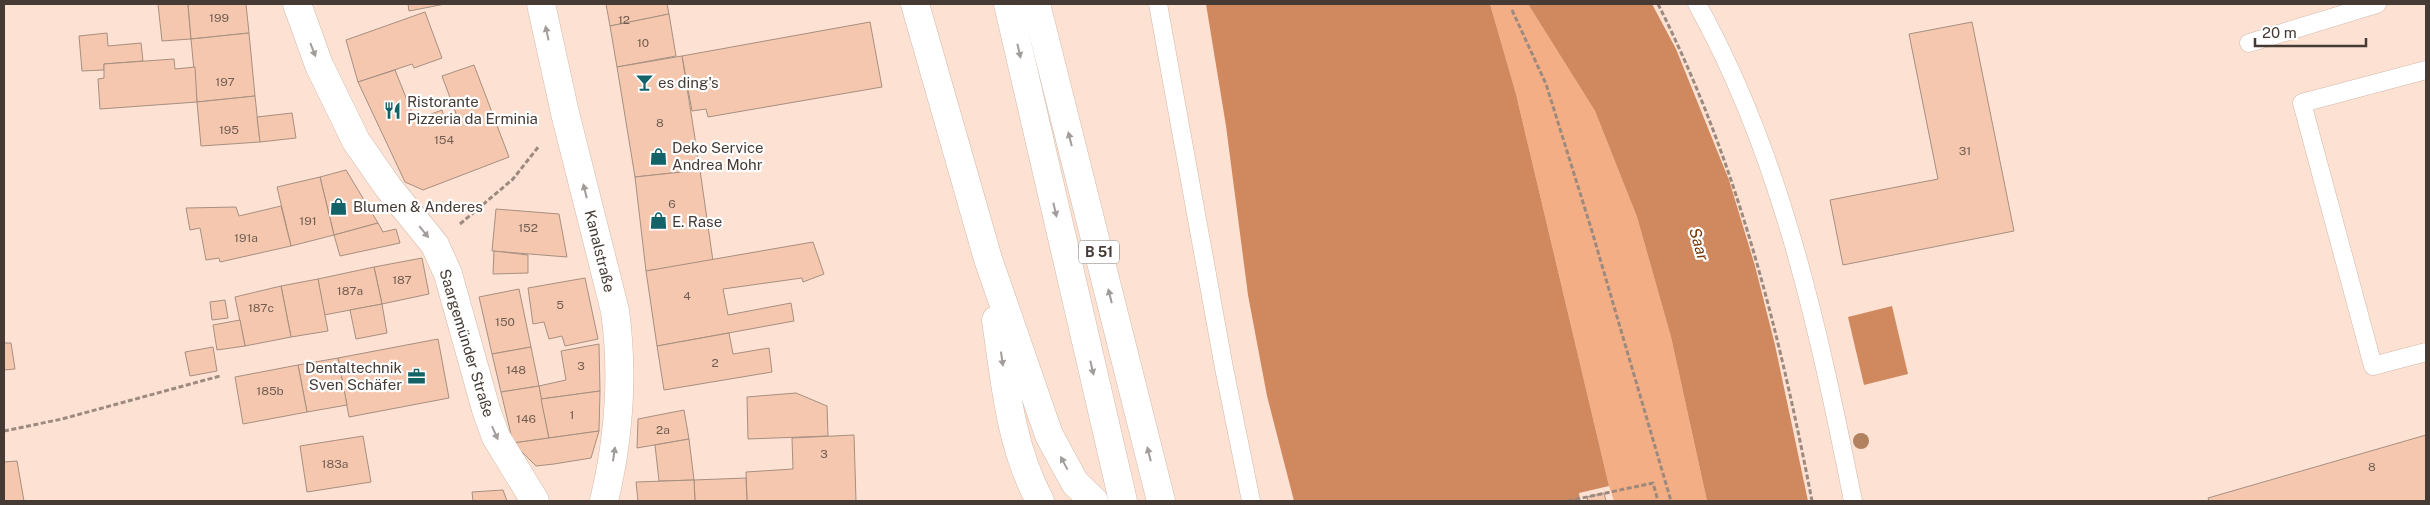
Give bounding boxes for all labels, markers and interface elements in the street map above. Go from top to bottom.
house number: 199 [209,11,229,25]
house number: 12 [618,13,630,27]
scale bar [2255,15,2366,47]
text: 20 m [2262,24,2297,41]
one-way arrow [543,25,551,40]
house number: 10 [637,36,649,50]
one-way arrow [309,43,317,58]
one-way arrow [1015,44,1023,59]
bar icon: es ding's [634,72,654,92]
place label: es ding's [658,74,719,91]
house number: 197 [215,75,235,89]
place label: Ristorante Pizzeria da Erminia [407,93,538,127]
restaurant icon: Ristorante Pizzeria da Erminia [383,100,403,120]
house number: 8 [656,116,664,130]
house number: 195 [219,123,239,137]
one-way arrow [1066,131,1074,146]
house number: 154 [434,133,455,147]
place label: Deko Service Andrea Mohr [672,139,764,173]
house number: 31 [1959,144,1971,158]
shop icon: Deko Service Andrea Mohr [648,146,668,166]
one-way arrow [581,183,589,198]
shop icon: Blumen & Anderes [329,196,349,216]
house number: 6 [668,197,676,211]
place label: Blumen & Anderes [353,198,483,215]
one-way arrow [1051,202,1059,217]
street label: Kanalstraße [582,208,618,294]
shop icon: E. Rase [648,211,668,231]
place label: E. Rase [672,213,722,230]
house number: 191 [299,214,317,228]
house number: 152 [518,221,538,235]
one-way arrow [419,225,430,238]
water label: Saar [1685,225,1713,264]
house number: 191a [234,231,258,245]
road number: B 51 [1079,240,1119,264]
street label: Saargemünder Straße [436,267,498,419]
house number: 187 [392,273,412,287]
house number: 187a [337,284,363,298]
house number: 4 [683,289,691,303]
one-way arrow [1105,289,1113,304]
house number: 5 [556,298,564,312]
house number: 187c [248,301,274,315]
house number: 150 [495,315,515,329]
one-way arrow [998,351,1006,367]
house number: 2 [711,356,719,370]
place label: Dentaltechnik Sven Schäfer [305,359,402,393]
house number: 3 [577,359,585,373]
one-way arrow [1088,360,1096,375]
house number: 148 [506,363,526,377]
office icon: Dentaltechnik Sven Schäfer [406,366,426,386]
house number: 185b [256,384,284,398]
house number: 1 [570,408,574,422]
house number: 146 [516,412,536,426]
house number: 2a [656,423,670,437]
one-way arrow [492,426,500,440]
one-way arrow [610,445,618,461]
one-way arrow [1145,446,1153,461]
house number: 3 [820,447,828,461]
one-way arrow [1060,456,1068,471]
house number: 183a [322,457,348,471]
house number: 8 [2368,460,2376,474]

